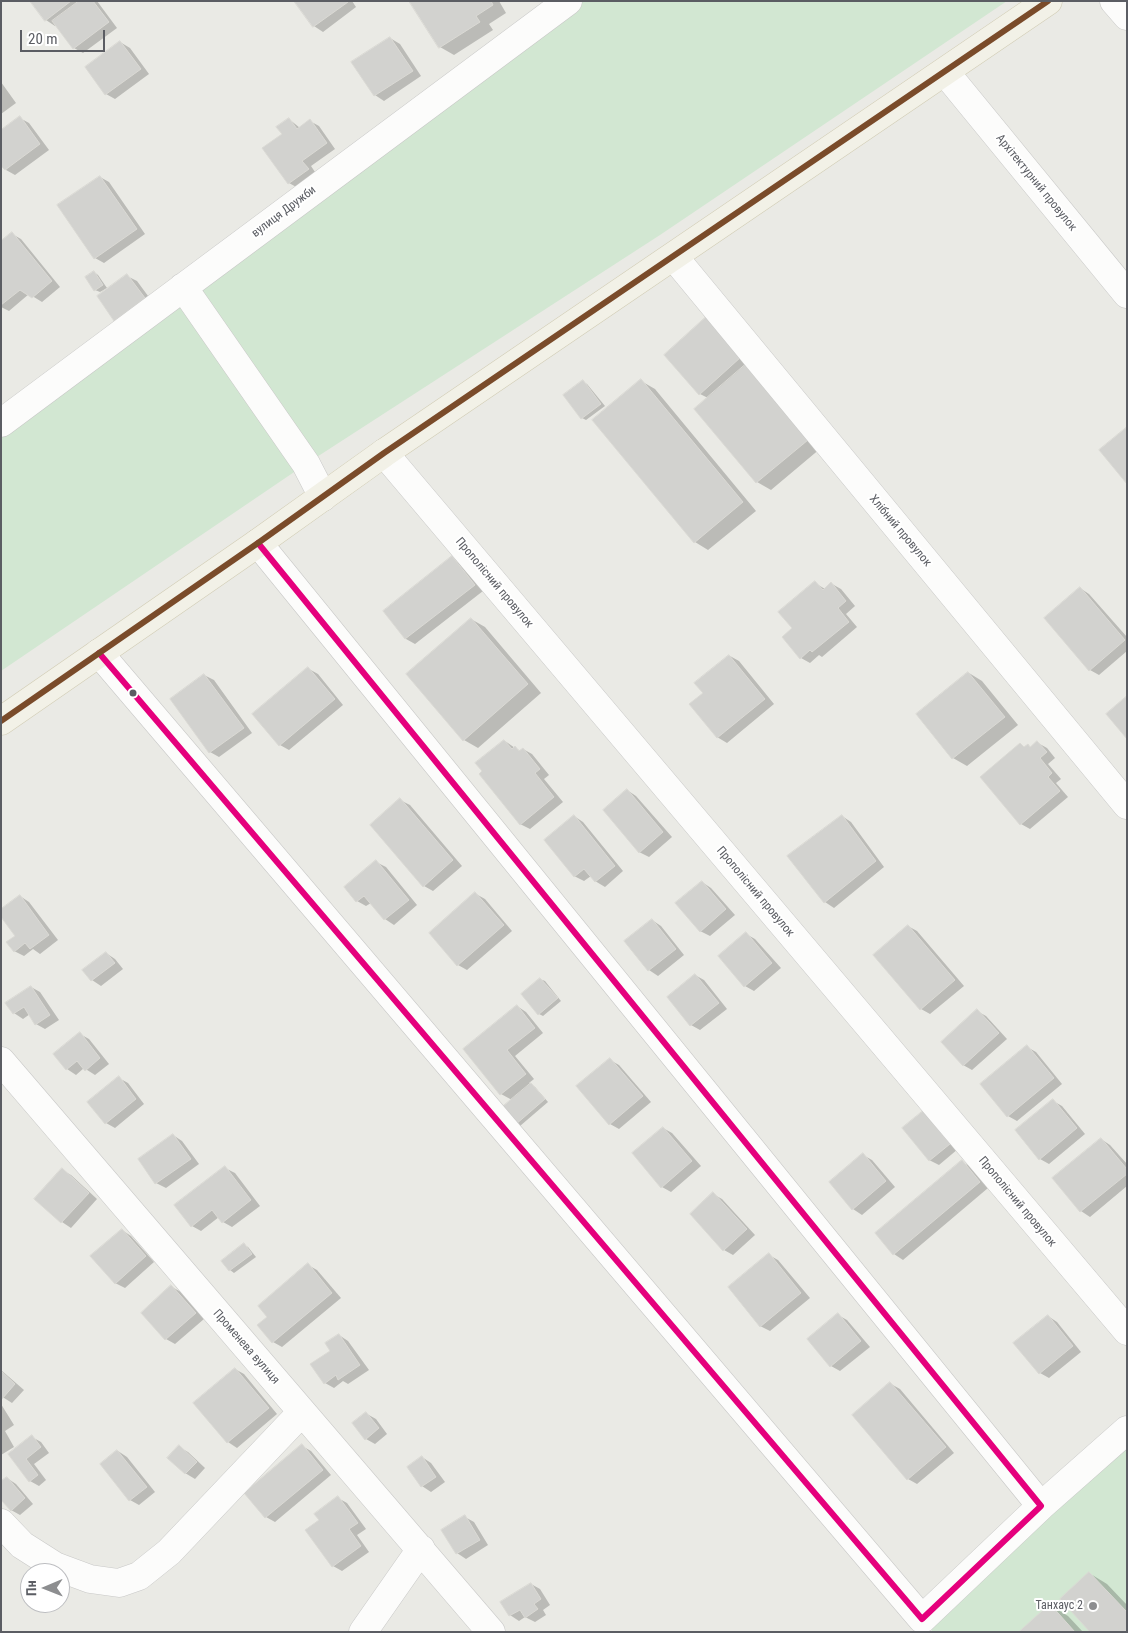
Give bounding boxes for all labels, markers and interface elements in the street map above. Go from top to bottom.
scale bar [22,20,108,52]
text: 20 m [28,30,58,48]
street label: Архітектурний провулок [992,132,1080,234]
street label: вулиця Дружби [249,183,319,241]
street label: Хлібний провулок [866,492,934,570]
street label: Прополісний провулок [452,535,536,631]
unlabelled marker [128,688,138,698]
street label: Прополісний провулок [713,844,797,940]
street label: Прополісний провулок [975,1154,1059,1250]
street label: Променева вулиця [210,1307,282,1387]
north arrow [20,1563,70,1613]
text: Пн [23,1580,39,1596]
place label: Танхаус 2 [1035,1599,1083,1613]
marker: Танхаус 2 [1087,1600,1099,1612]

